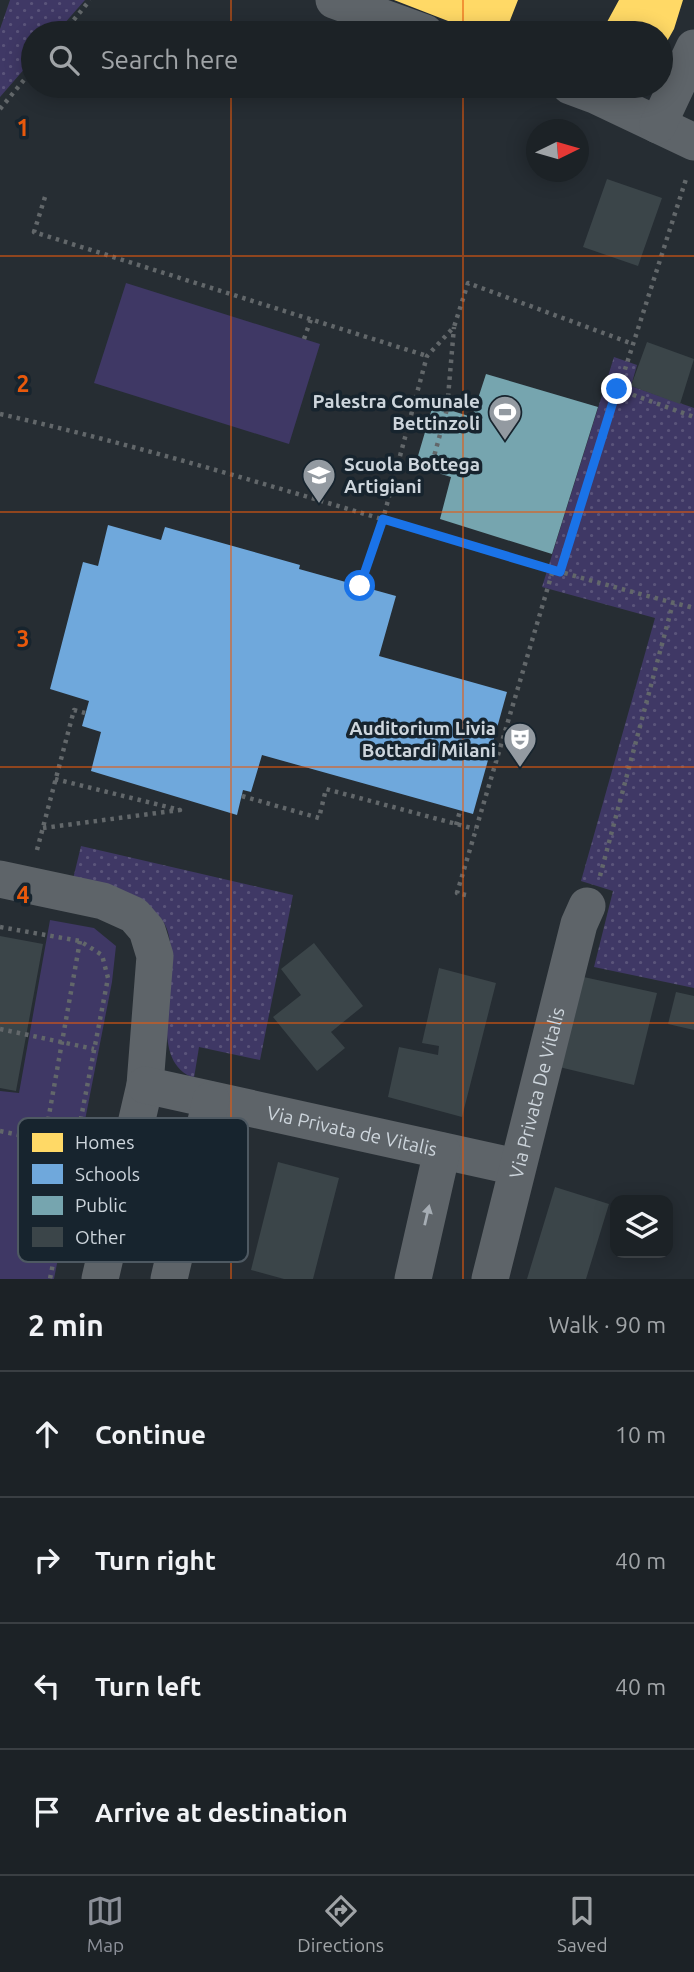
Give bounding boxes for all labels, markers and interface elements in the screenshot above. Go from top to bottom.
search box [21,21,673,98]
icon: search [45,41,83,79]
text: Search here [101,45,238,74]
text: 1 [17,115,29,140]
north arrow [526,119,589,182]
text: 2 [17,371,29,396]
route end [601,373,632,404]
place label: Palestra Comunale Bettinzoli [313,390,480,434]
sports icon: Palestra Comunale Bettinzoli [486,393,524,442]
place label: Scuola Bottega Artigiani [344,453,480,497]
school or university icon: Scuola Bottega Artigiani [300,456,338,505]
route start [344,570,375,601]
text: 3 [17,626,29,651]
place label: Auditorium Livia Bottardi Milani [349,717,496,761]
theatre icon: Auditorium Livia Bottardi Milani [501,720,539,769]
text: 4 [17,882,30,907]
street label: Via Privata De Vitalis [505,1005,569,1181]
street label: Via Privata de Vitalis [265,1101,439,1160]
legend [18,1118,248,1262]
text: Homes [75,1131,135,1153]
text: Schools [75,1163,140,1185]
text: Public [75,1194,127,1216]
map controls [610,1195,673,1258]
button: layers [610,1195,673,1258]
one-way arrow [422,1204,433,1226]
text: Other [75,1226,126,1248]
text: 2 min [28,1308,104,1342]
text: Walk · 90 m [548,1312,666,1337]
icon: ahead [28,1415,66,1453]
text: Continue [95,1420,206,1449]
text: 10 m [615,1422,666,1447]
icon: right [28,1541,66,1579]
text: Turn right [95,1546,216,1575]
text: 40 m [615,1548,666,1573]
icon: left [28,1667,66,1705]
text: Turn left [95,1672,201,1701]
text: 40 m [615,1674,666,1699]
icon: arrive [28,1793,66,1831]
text: Arrive at destination [95,1798,348,1827]
tab: Map [86,1892,124,1956]
tab: Directions [297,1892,384,1956]
tab: Saved [557,1892,608,1956]

